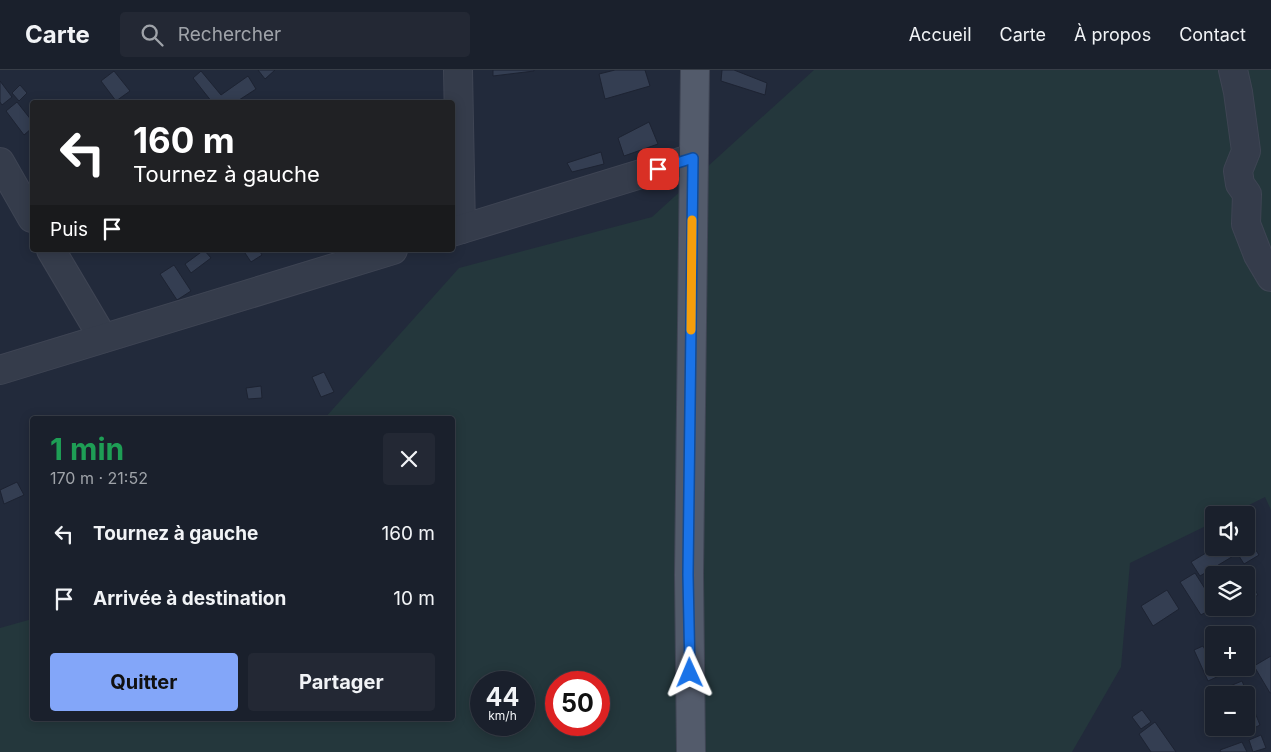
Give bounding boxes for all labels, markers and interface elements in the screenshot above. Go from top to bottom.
search box [120,12,470,57]
text: Carte [25,20,90,49]
icon: search [138,21,166,49]
text: Rechercher [178,23,281,46]
text: Accueil [909,24,972,45]
text: Carte [1000,24,1046,45]
text: À propos [1074,24,1151,45]
text: Contact [1179,24,1246,45]
text: 160 m [133,119,235,161]
icon: left [50,120,115,185]
pin [637,148,679,190]
icon: arrive [644,155,672,183]
text: Tournez à gauche [133,161,320,187]
icon: arrive [98,215,126,243]
text: Puis [50,218,88,241]
text: 1 min [50,431,124,467]
button: close [383,433,435,485]
text: 170 m · 21:52 [50,468,148,488]
map controls [1205,506,1255,736]
button: sound [1205,506,1255,556]
icon: left [50,520,78,548]
text: Tournez à gauche [93,522,258,545]
text: 160 m [382,522,435,545]
button: layers [1205,566,1255,616]
icon: arrive [50,585,78,613]
text: Arrivée à destination [93,587,286,610]
text: 10 m [393,587,435,610]
button: + [1205,626,1255,676]
position arrow [663,646,715,698]
button: Quitter [50,653,238,711]
button: Partager [248,653,435,711]
speed limit sign: 50 [545,671,610,736]
text: 44 [486,682,519,712]
button: − [1205,686,1255,736]
text: km/h [488,708,517,723]

